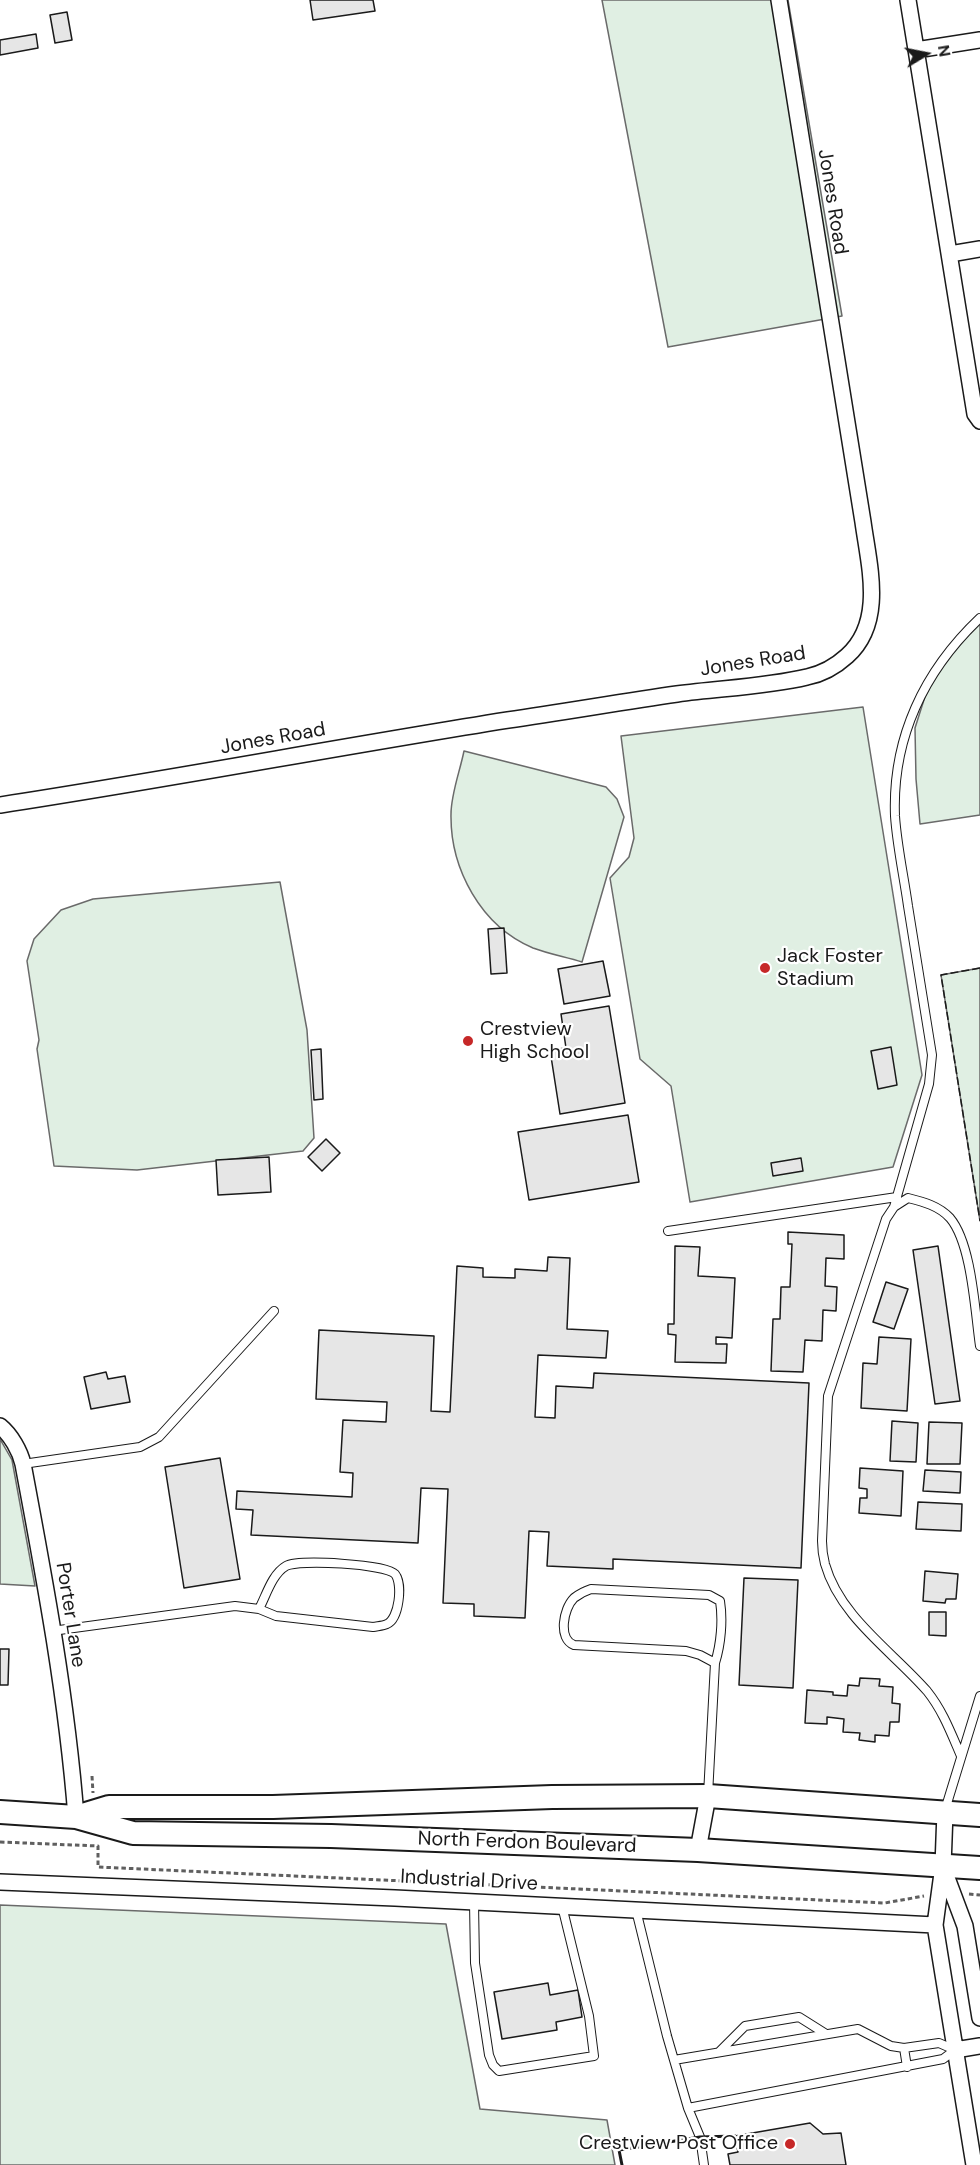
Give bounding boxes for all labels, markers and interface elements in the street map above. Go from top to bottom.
north arrow [896,24,956,84]
text: N [933,43,956,58]
street label: Jones Road [812,147,852,257]
street label: Jones Road [698,642,808,682]
street label: Jones Road [218,718,328,760]
place label: Jack Foster Stadium [777,945,883,992]
marker: Jack Foster Stadium [758,961,772,975]
place label: Crestview High School [480,1018,589,1065]
marker: Crestview High School [461,1034,475,1048]
street label: Porter Lane [50,1561,90,1669]
street label: North Ferdon Boulevard [417,1827,637,1859]
street label: Industrial Drive [400,1865,538,1897]
place label: Crestview Post Office [579,2132,778,2156]
marker: Crestview Post Office [783,2137,797,2151]

